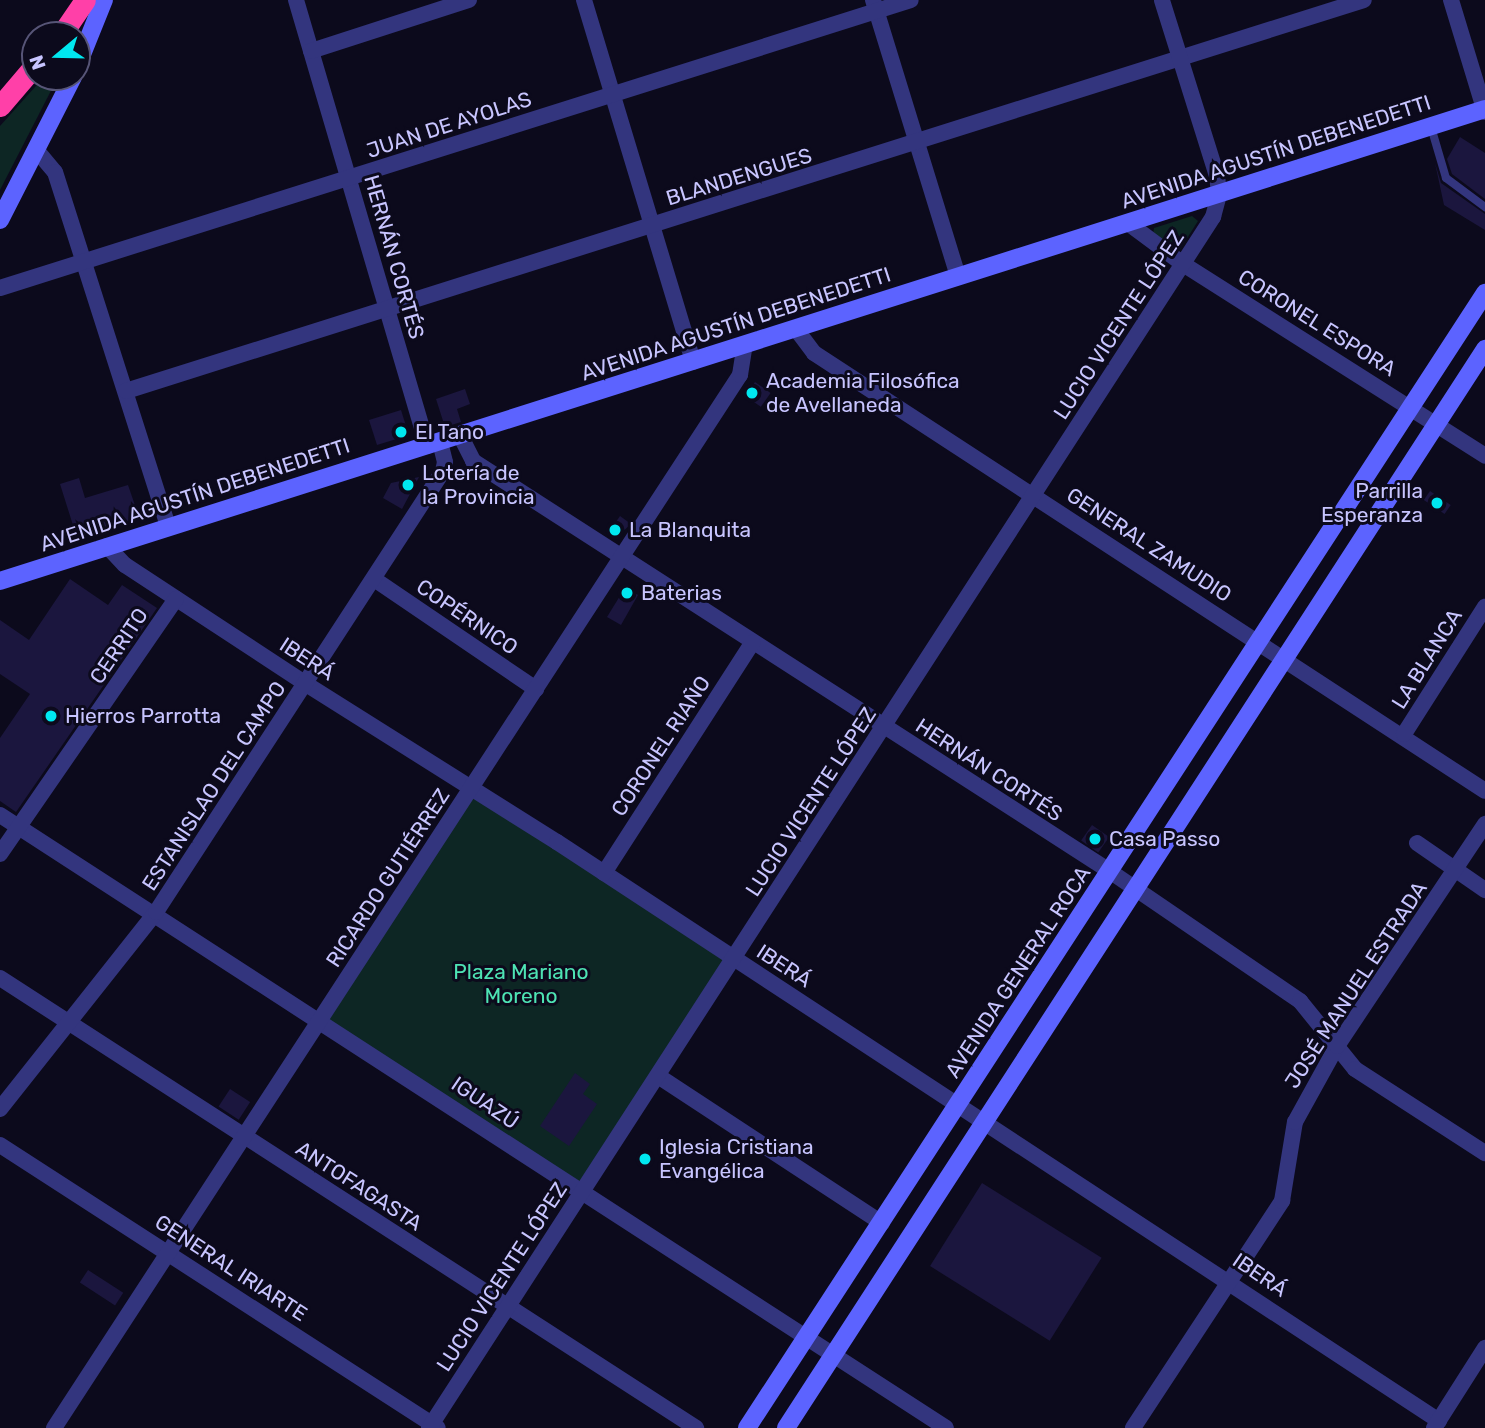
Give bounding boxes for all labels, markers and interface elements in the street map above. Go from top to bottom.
north arrow [21,21,91,91]
text: N [24,52,51,73]
street label: JUAN DE AYOLAS [363,86,535,164]
street label: AVENIDA AGUSTÍN DEBENEDETTI [1117,90,1435,214]
street label: BLANDENGUES [663,143,815,211]
street label: HERNÁN CORTÉS [359,172,429,342]
street label: LUCIO VICENTE LÓPEZ [1048,226,1190,424]
street label: AVENIDA AGUSTÍN DEBENEDETTI [577,262,895,386]
street label: CORONEL ESPORA [1233,264,1401,382]
place label: Academia Filosófica de Avellaneda [766,368,960,418]
marker: Academia Filosófica de Avellaneda [744,385,760,401]
place label: El Tano [415,419,485,445]
marker: El Tano [393,424,409,440]
street label: AVENIDA AGUSTÍN DEBENEDETTI [36,433,354,557]
place label: Lotería de la Provincia [422,460,534,510]
marker: Lotería de la Provincia [400,477,416,493]
place label: Parrilla Esperanza [1321,478,1423,528]
street label: GENERAL ZAMUDIO [1062,482,1236,608]
marker: Parrilla Esperanza [1429,495,1445,511]
place label: La Blanquita [629,517,751,543]
marker: La Blanquita [607,522,623,538]
street label: COPÉRNICO [412,574,522,660]
place label: Baterias [641,580,722,606]
marker: Baterias [619,585,635,601]
street label: CERRITO [85,603,153,689]
street label: LA BLANCA [1386,604,1468,714]
street label: IBERÁ [275,632,339,686]
street label: CORONEL RIAÑO [606,671,716,821]
street label: ESTANISLAO DEL CAMPO [137,676,291,896]
place label: Hierros Parrotta [65,703,221,729]
street label: LUCIO VICENTE LÓPEZ [740,703,882,901]
marker: Hierros Parrotta [43,708,59,724]
street label: HERNÁN CORTÉS [911,713,1067,827]
street label: RICARDO GUTIÉRREZ [321,784,455,972]
place label: Casa Passo [1109,826,1220,852]
marker: Casa Passo [1087,831,1103,847]
street label: AVENIDA GENERAL ROCA [940,861,1096,1083]
street label: JOSÉ MANUEL ESTRADA [1280,877,1432,1093]
street label: IBERÁ [752,939,816,993]
park label: Plaza Mariano Moreno [453,959,589,1009]
street label: IGUAZÚ [447,1071,523,1135]
place label: Iglesia Cristiana Evangélica [659,1134,814,1184]
street label: ANTOFAGASTA [291,1136,427,1236]
marker: Iglesia Cristiana Evangélica [637,1151,653,1167]
street label: LUCIO VICENTE LÓPEZ [431,1178,573,1376]
street label: GENERAL IRIARTE [150,1209,312,1327]
street label: IBERÁ [1228,1248,1292,1302]

